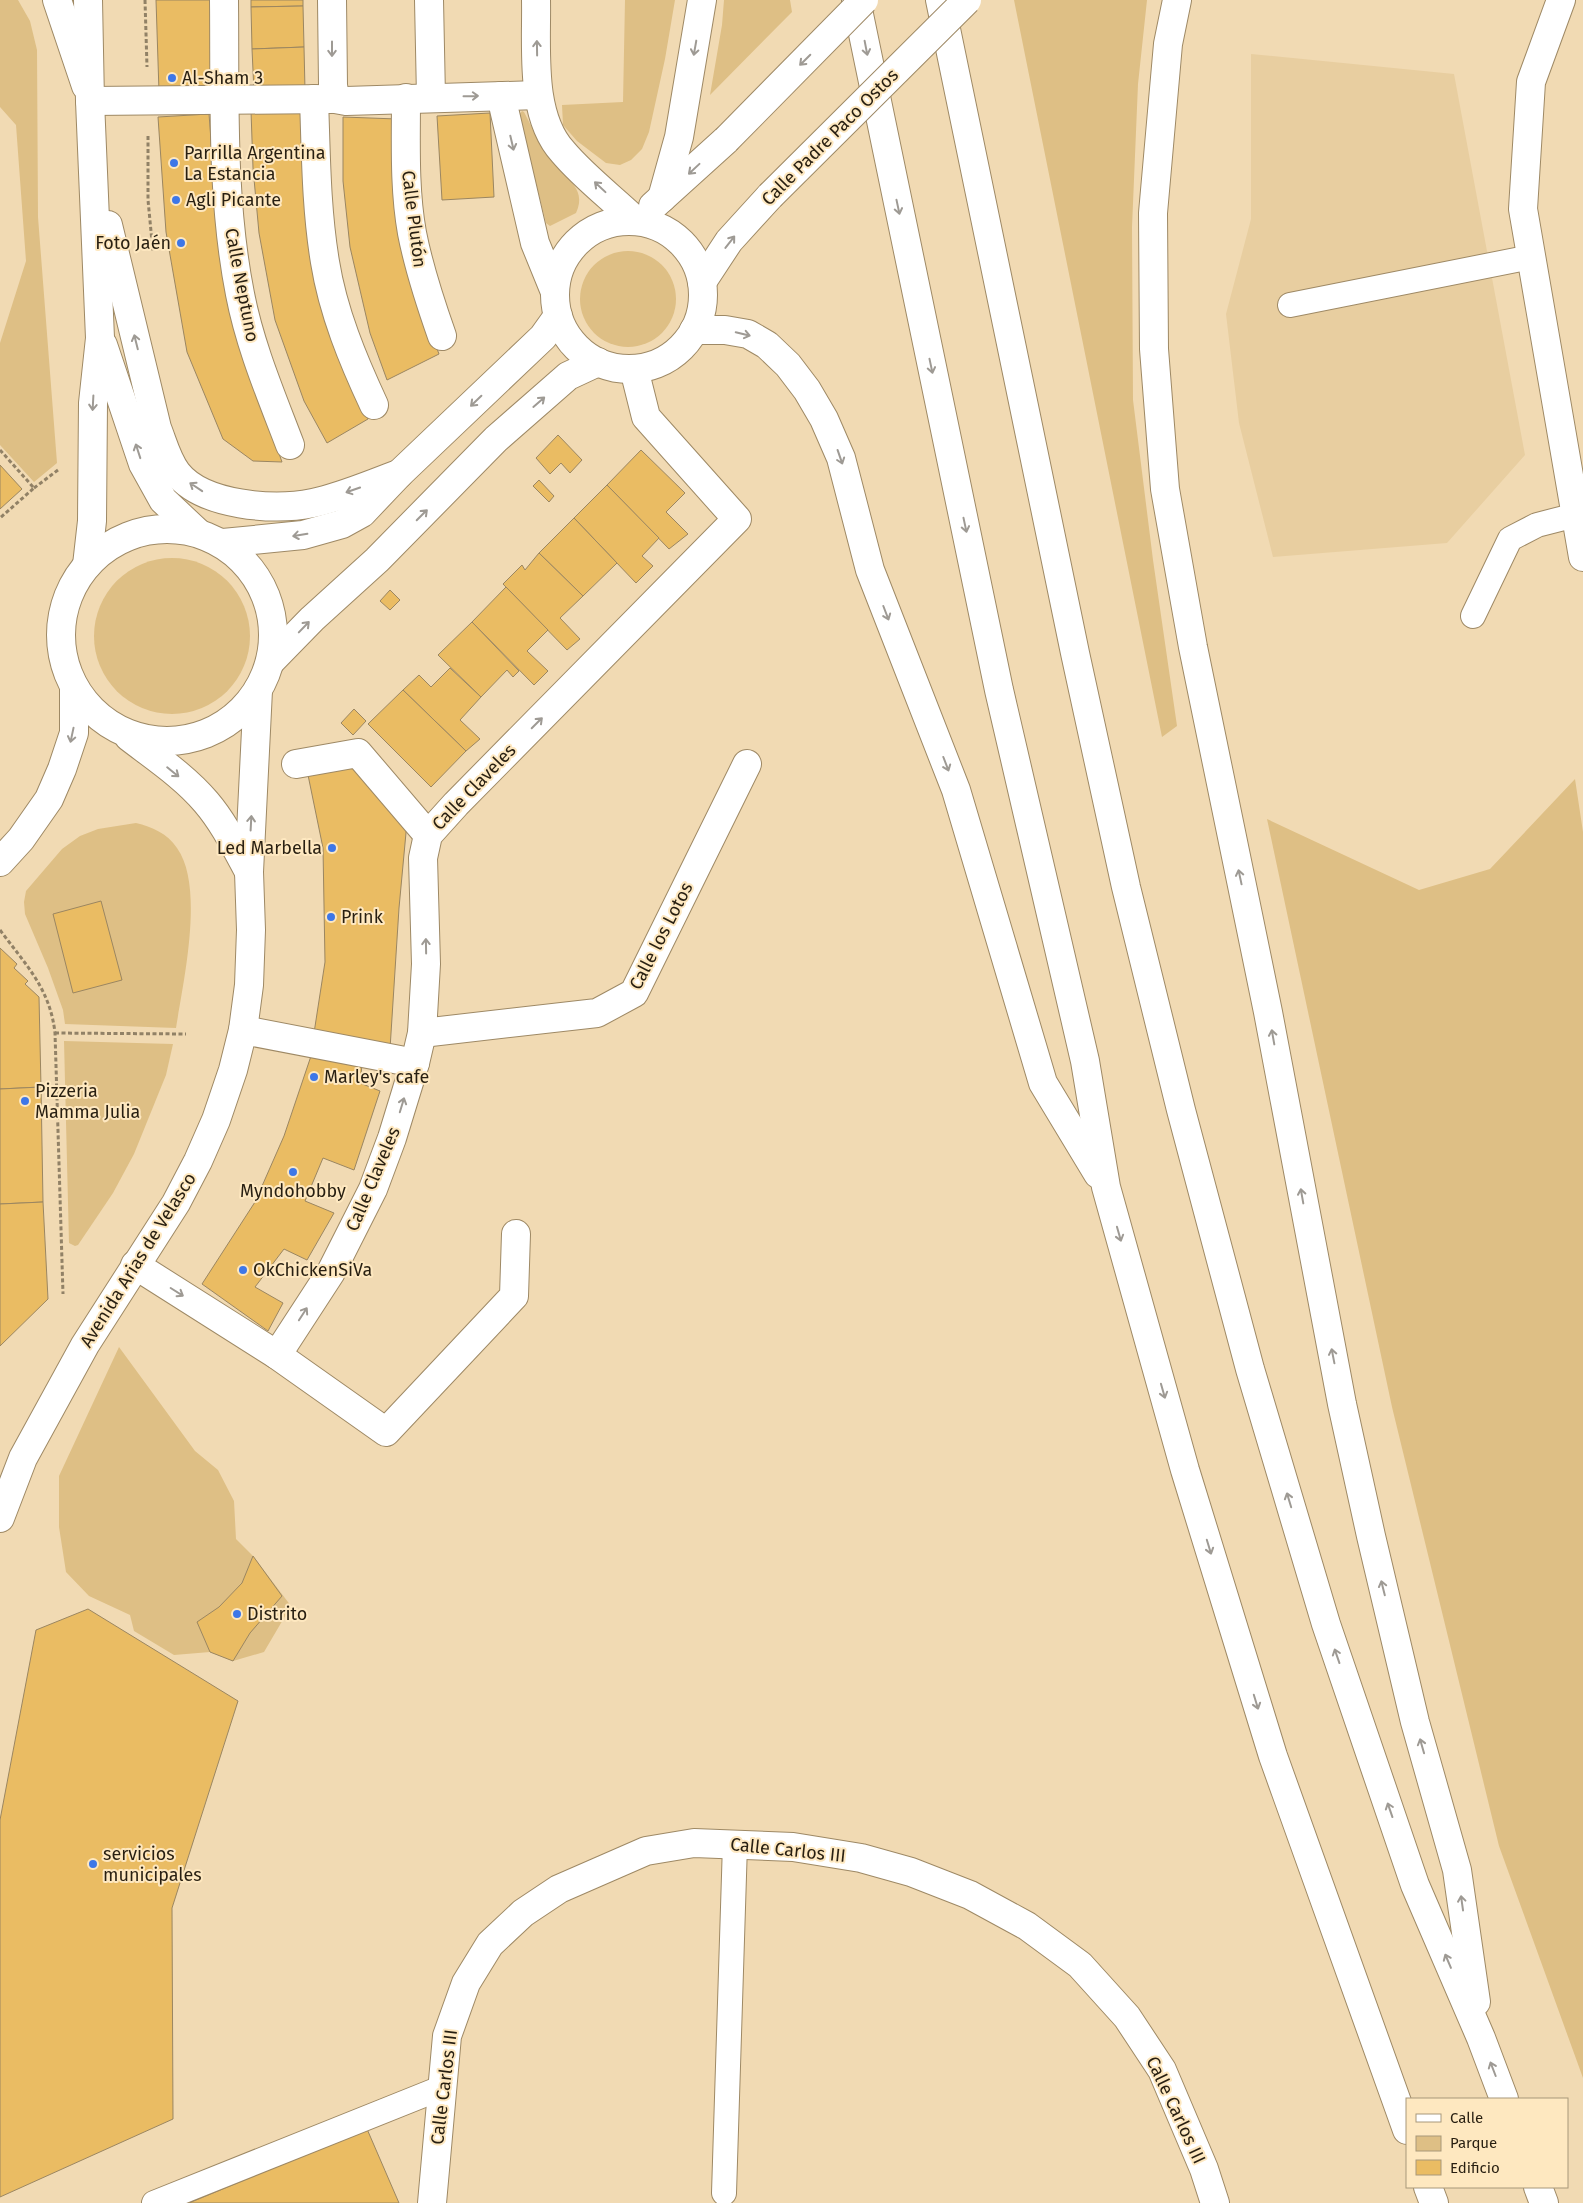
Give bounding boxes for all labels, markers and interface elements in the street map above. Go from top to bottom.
one-way arrow [862,39,871,55]
one-way arrow [328,40,337,56]
one-way arrow [532,40,542,56]
one-way arrow [690,40,700,56]
one-way arrow [799,53,811,66]
street label: Calle Padre Paco Ostos [757,64,903,210]
place label: Al-Sham 3 [182,67,263,89]
marker: Al-Sham 3 [166,72,178,84]
one-way arrow [463,92,479,101]
one-way arrow [508,135,517,151]
place label: Parrilla Argentina La Estancia [184,142,326,185]
marker: Parrilla Argentina La Estancia [168,157,180,169]
one-way arrow [688,163,700,175]
street label: Calle Plutón [397,169,431,269]
one-way arrow [594,181,607,193]
place label: Agli Picante [186,189,281,211]
marker: Agli Picante [170,194,182,206]
one-way arrow [894,199,903,215]
street label: Calle Neptuno [220,226,264,344]
place label: Foto Jaén [95,232,171,254]
one-way arrow [724,236,735,249]
marker: Foto Jaén [175,237,187,249]
one-way arrow [734,329,750,339]
one-way arrow [131,334,140,350]
one-way arrow [927,358,937,374]
one-way arrow [89,395,98,411]
one-way arrow [469,395,482,407]
one-way arrow [532,396,545,408]
one-way arrow [133,444,143,460]
one-way arrow [836,449,845,464]
one-way arrow [190,482,204,492]
one-way arrow [346,486,361,495]
one-way arrow [415,509,428,521]
one-way arrow [960,517,970,533]
one-way arrow [292,530,308,540]
one-way arrow [882,604,891,620]
one-way arrow [298,621,310,633]
one-way arrow [530,717,542,729]
one-way arrow [67,727,76,743]
street label: Calle Claveles [427,739,521,835]
one-way arrow [941,756,951,771]
one-way arrow [166,766,179,777]
one-way arrow [247,816,256,832]
place label: Led Marbella [217,837,322,859]
marker: Led Marbella [326,842,338,854]
one-way arrow [1235,870,1245,886]
street label: Calle los Lotos [625,879,697,993]
place label: Prink [341,906,384,928]
marker: Prink [325,911,337,923]
one-way arrow [421,938,431,954]
one-way arrow [1267,1029,1277,1045]
place label: Marley's cafe [324,1066,429,1088]
marker: Marley's cafe [308,1071,320,1083]
place label: Pizzeria Mamma Julia [35,1080,140,1123]
marker: Pizzeria Mamma Julia [19,1095,31,1107]
one-way arrow [398,1098,408,1114]
street label: Calle Claveles [341,1124,405,1234]
marker: Myndohobby [287,1166,299,1178]
street label: Avenida Arias de Velasco [75,1169,201,1351]
place label: Myndohobby [240,1180,346,1202]
one-way arrow [1297,1189,1307,1205]
one-way arrow [1115,1226,1124,1242]
place label: OkChickenSiVa [253,1259,372,1281]
marker: OkChickenSiVa [237,1264,249,1276]
one-way arrow [169,1287,183,1297]
one-way arrow [299,1308,309,1322]
one-way arrow [1328,1348,1337,1364]
one-way arrow [1159,1382,1168,1398]
one-way arrow [1284,1493,1294,1509]
one-way arrow [1204,1538,1214,1554]
one-way arrow [1378,1581,1387,1597]
place label: Distrito [247,1603,307,1625]
marker: Distrito [231,1608,243,1620]
one-way arrow [1332,1648,1342,1664]
one-way arrow [1252,1694,1262,1710]
one-way arrow [1417,1738,1427,1754]
one-way arrow [1384,1802,1394,1818]
street label: Calle Carlos III [729,1833,847,1867]
place label: servicios municipales [103,1843,202,1886]
marker: servicios municipales [87,1858,99,1870]
one-way arrow [1457,1896,1467,1912]
one-way arrow [1442,1954,1452,1969]
street label: Calle Carlos III [426,2028,462,2146]
street label: Calle Carlos III [1142,2053,1210,2167]
one-way arrow [1488,2062,1497,2077]
legend [1406,2098,1568,2188]
text: Calle [1450,2109,1483,2127]
text: Parque [1450,2134,1497,2152]
text: Edificio [1450,2159,1500,2177]

